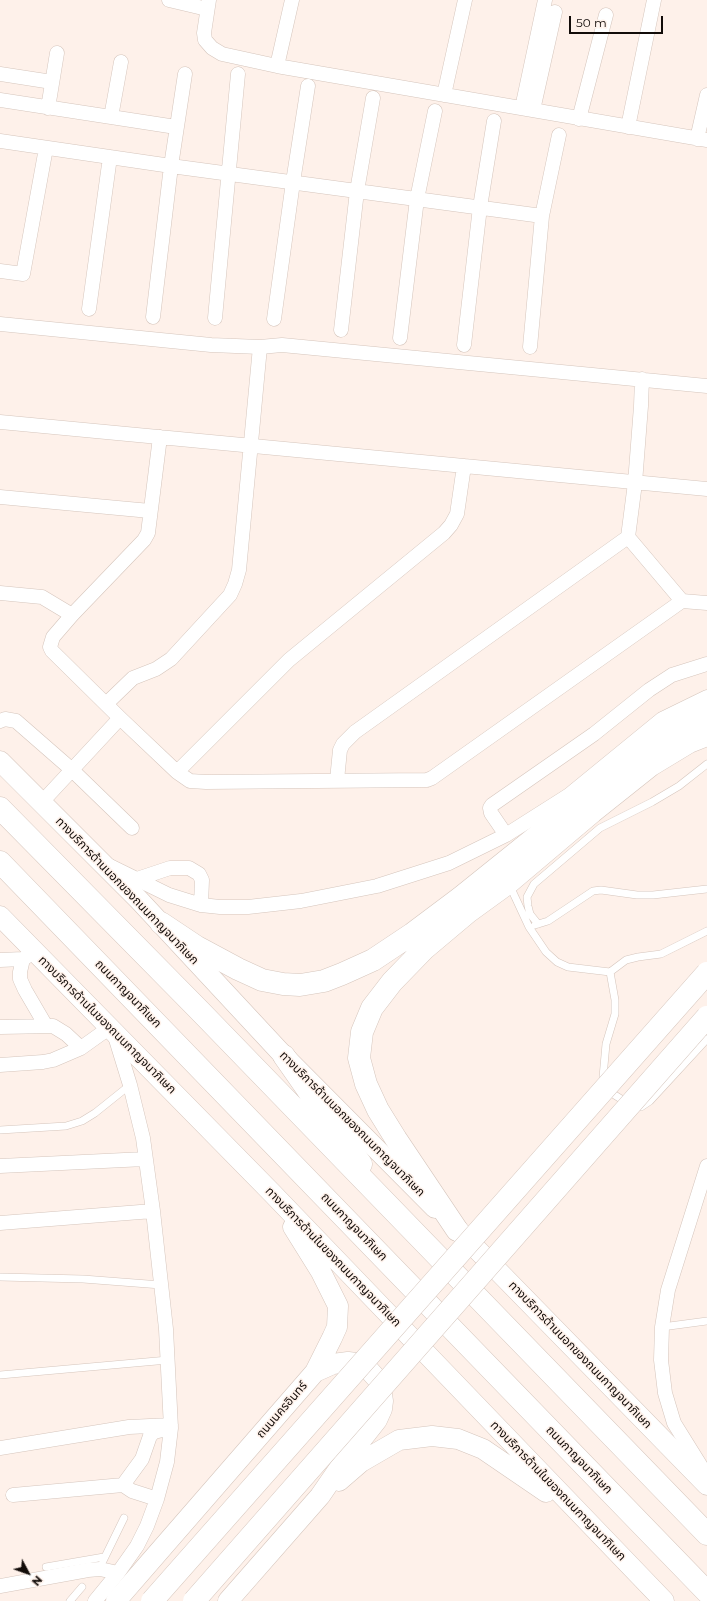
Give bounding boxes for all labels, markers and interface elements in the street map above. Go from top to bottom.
scale bar [571,8,665,34]
text: 50 m [576,15,607,30]
street label: ทางบริการด้านนอกของถนนกาญจนาภิเษก [52,814,202,968]
street label: ทางบริการด้านในของถนนกาญจนาภิเษก [35,953,179,1097]
street label: ถนนกาญจนาภิเษก [92,957,164,1031]
street label: ทางบริการด้านนอกของถนนกาญจนาภิเษก [276,1048,428,1200]
street label: ทางบริการด้านในของถนนกาญจนาภิเษก [262,1184,404,1330]
street label: ถนนกาญจนาภิเษก [318,1190,390,1264]
street label: ทางบริการด้านนอกของถนนกาญจนาภิเษก [505,1278,655,1432]
street label: ถนนนครอินทร์ [254,1379,310,1441]
street label: ทางบริการด้านในของถนนกาญจนาภิเษก [487,1418,629,1564]
street label: ถนนกาญจนาภิเษก [543,1423,615,1497]
north arrow [8,1553,48,1593]
text: N [29,1573,45,1589]

